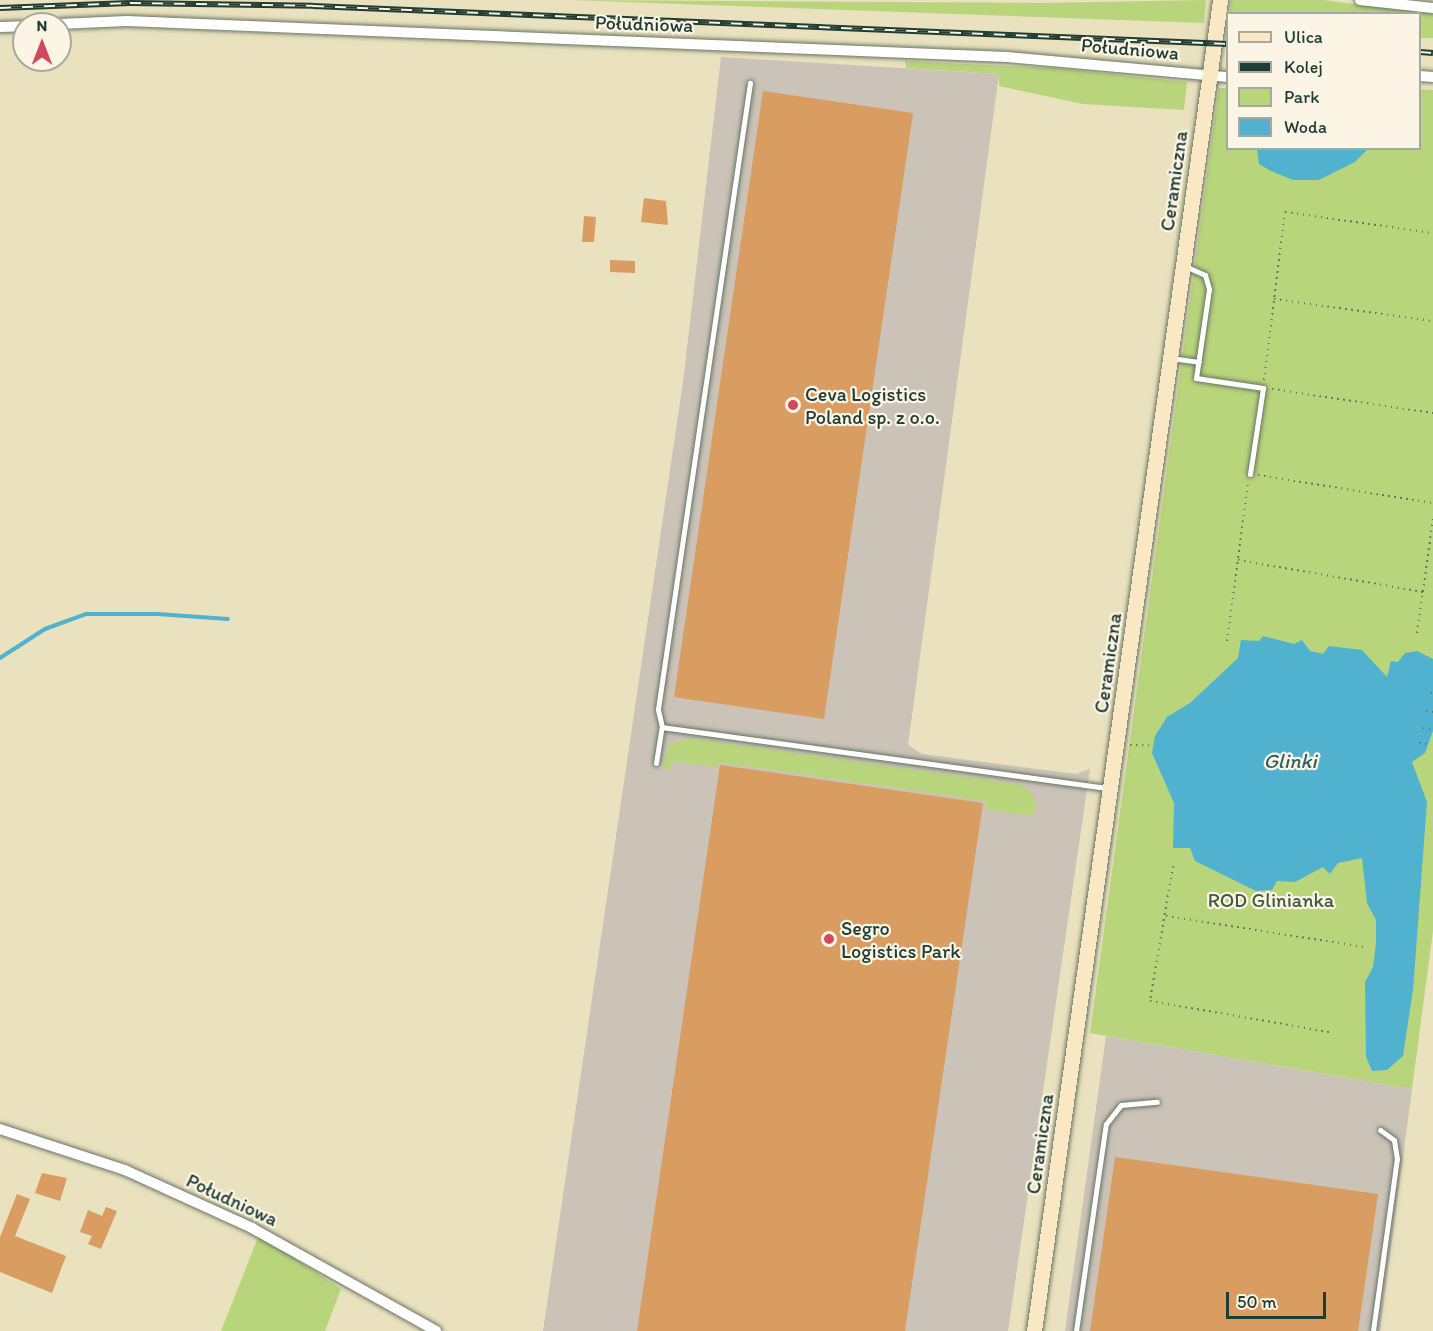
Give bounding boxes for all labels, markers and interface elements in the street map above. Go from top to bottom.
street label: Południowa [595,10,693,38]
north arrow [12,12,72,72]
legend [1226,12,1421,150]
text: N [37,16,47,35]
text: Ulica [1284,26,1323,48]
street label: Południowa [1080,33,1180,65]
text: Kolej [1284,56,1323,78]
text: Park [1284,86,1319,108]
text: Woda [1284,116,1327,138]
street label: Ceramiczna [1155,129,1193,233]
place label: Ceva Logistics Poland sp. z o.o. [805,382,940,429]
marker: Ceva Logistics Poland sp. z o.o. [786,398,800,412]
street label: Ceramiczna [1089,611,1127,715]
water label: Glinki [1263,748,1317,774]
park label: ROD Glinianka [1208,888,1334,912]
place label: Segro Logistics Park [841,916,960,963]
marker: Segro Logistics Park [822,932,836,946]
street label: Ceramiczna [1021,1092,1059,1196]
street label: Południowa [182,1168,282,1232]
scale bar [1229,1280,1330,1318]
text: 50 m [1237,1291,1277,1313]

